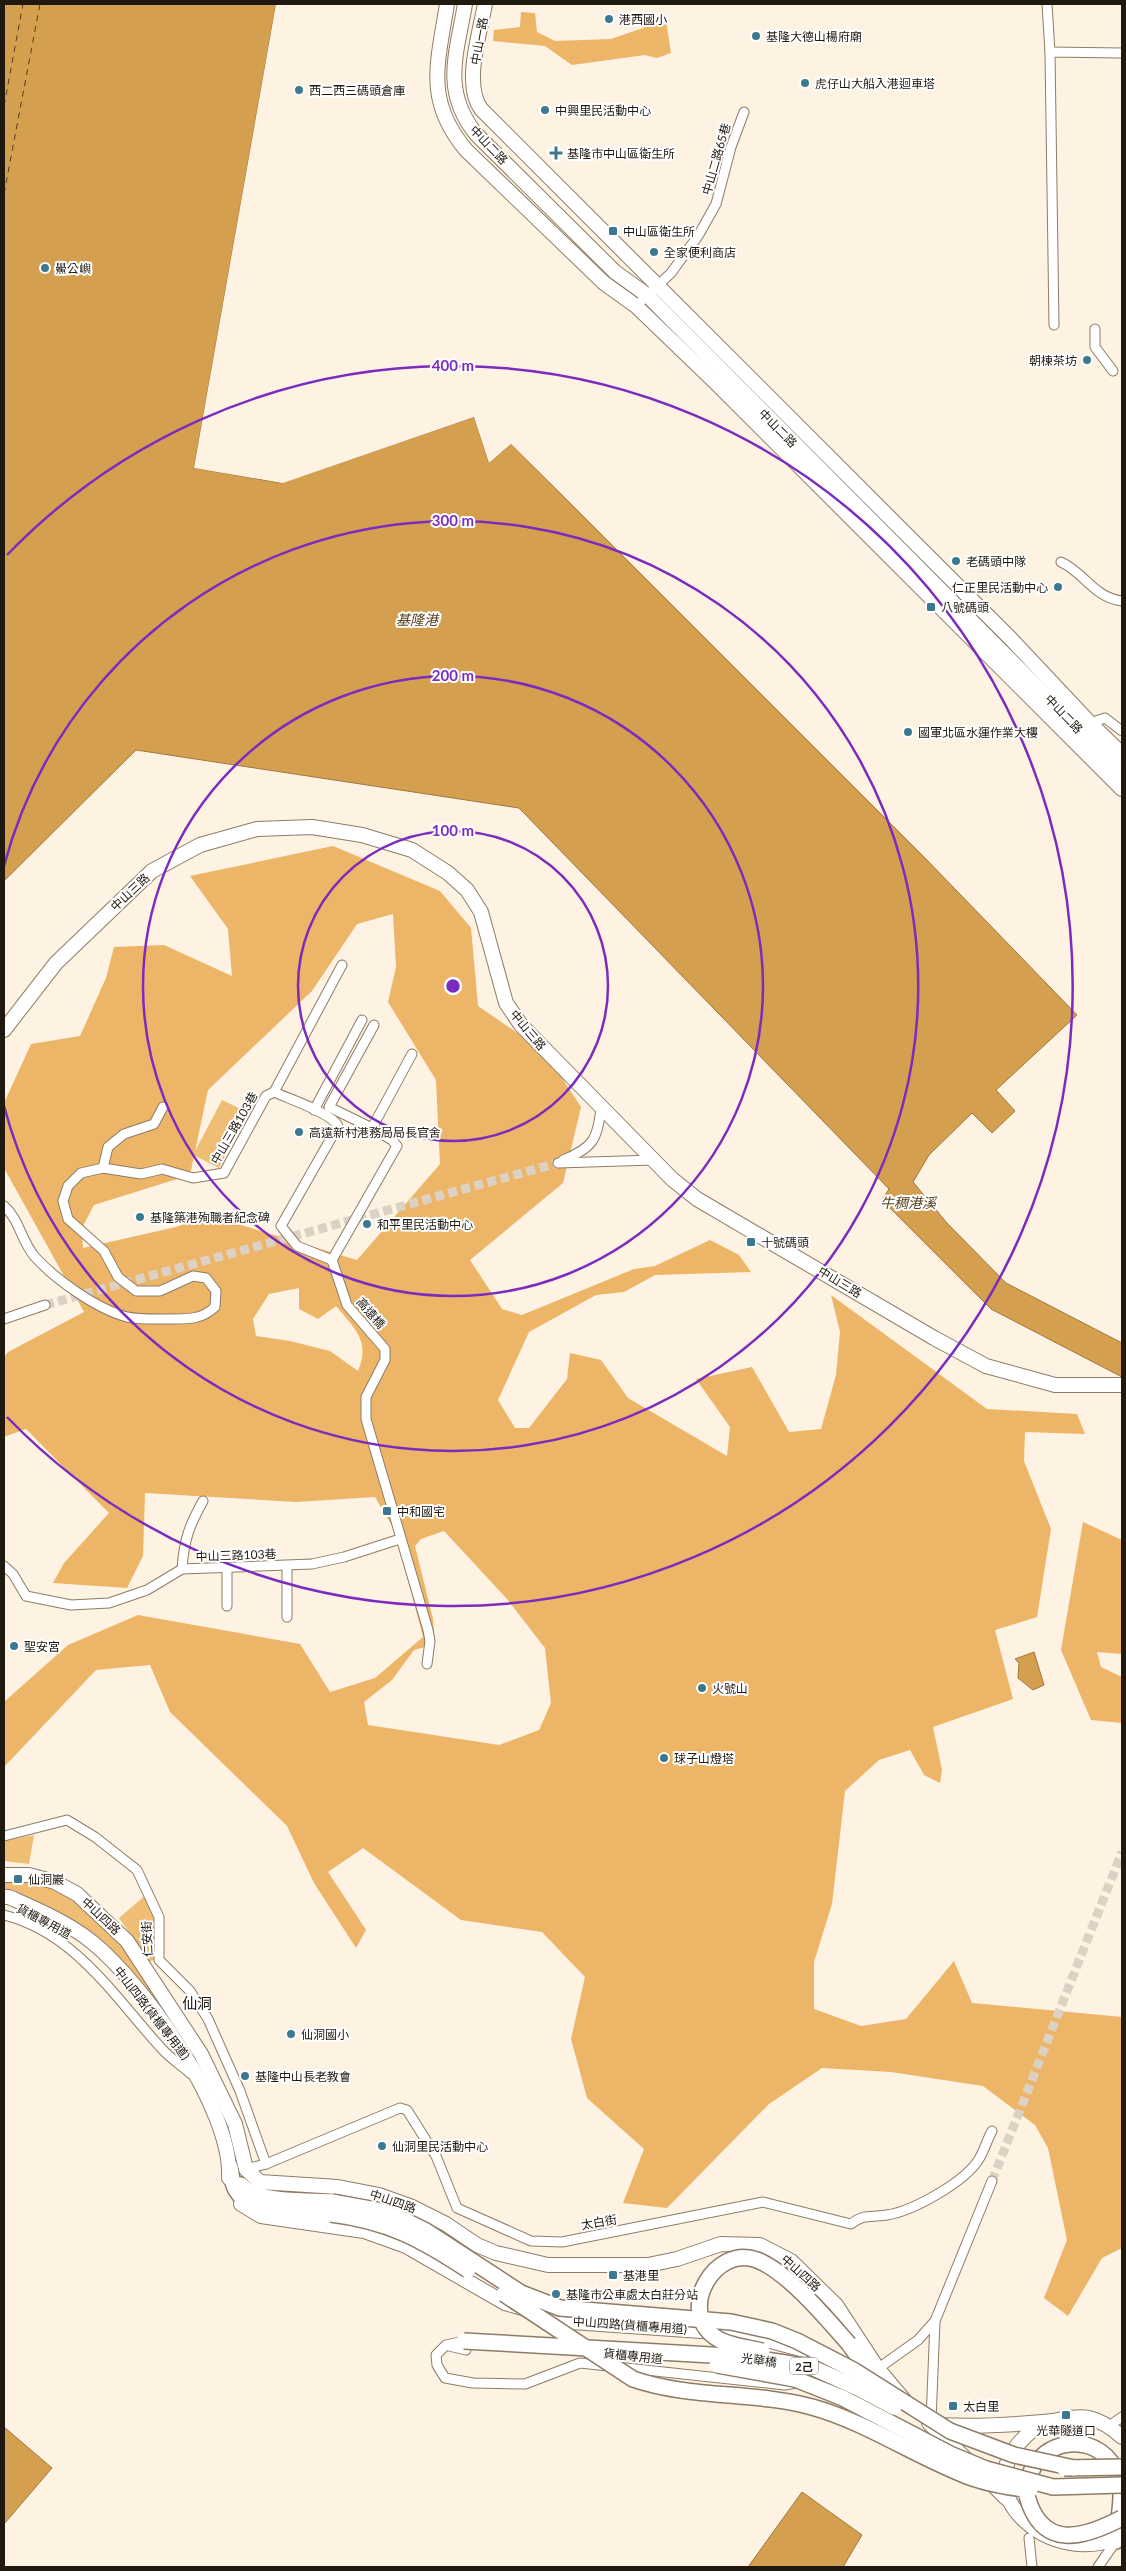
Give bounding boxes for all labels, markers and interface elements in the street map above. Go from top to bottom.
place label: 港西國小 [619,12,667,27]
marker: 港西國小 [603,13,615,25]
street label: 中山一路 [467,16,491,66]
place label: 基隆大德山楊府廟 [766,29,862,44]
marker: 基隆大德山楊府廟 [750,30,762,42]
place label: 虎仔山大船入港迴車塔 [815,76,935,91]
marker: 虎仔山大船入港迴車塔 [799,77,811,89]
place label: 西二西三碼頭倉庫 [309,83,405,98]
marker: 西二西三碼頭倉庫 [293,84,305,96]
place label: 中興里民活動中心 [555,103,651,118]
marker: 中興里民活動中心 [539,104,551,116]
street label: 中山二路65巷 [699,121,733,197]
street label: 中山二路 [467,123,511,167]
marker: 基隆市中山區衛生所 [549,146,563,160]
place label: 基隆市中山區衛生所 [567,146,675,161]
place label: 中山區衛生所 [623,224,695,239]
marker: 中山區衛生所 [607,225,619,237]
place label: 全家便利商店 [664,245,736,260]
marker: 全家便利商店 [648,246,660,258]
place label: 鱟公嶼 [55,261,91,276]
marker: 鱟公嶼 [39,262,51,274]
place label: 朝棟茶坊 [1029,353,1077,368]
marker: 朝棟茶坊 [1081,354,1093,366]
text: 400 m [432,356,474,374]
street label: 中山二路 [756,406,800,450]
text: 300 m [432,511,474,529]
place label: 老碼頭中隊 [966,554,1026,569]
marker: 老碼頭中隊 [950,555,962,567]
place label: 仁正里民活動中心 [952,580,1048,595]
marker: 仁正里民活動中心 [1052,581,1064,593]
place label: 八號碼頭 [941,600,989,615]
marker: 八號碼頭 [925,601,937,613]
water label: 基隆港 [396,611,440,628]
text: 200 m [432,666,474,684]
street label: 中山二路 [1042,692,1086,736]
place label: 國軍北區水運作業大樓 [918,725,1038,740]
marker: 國軍北區水運作業大樓 [902,726,914,738]
text: 100 m [432,821,474,839]
street label: 中山三路 [107,870,153,914]
centre of rings [444,977,462,995]
street label: 中山三路 [507,1007,549,1053]
street label: 中山三路103巷 [207,1089,261,1167]
place label: 高遠新村港務局局長官舍 [309,1125,441,1140]
marker: 高遠新村港務局局長官舍 [293,1126,305,1138]
water label: 牛稠港溪 [880,1194,938,1211]
place label: 基隆築港殉職者紀念碑 [150,1210,270,1225]
marker: 基隆築港殉職者紀念碑 [134,1211,146,1223]
place label: 和平里民活動中心 [377,1217,473,1232]
marker: 和平里民活動中心 [361,1218,373,1230]
place label: 十號碼頭 [761,1235,809,1250]
marker: 十號碼頭 [745,1236,757,1248]
street label: 中山三路 [816,1263,864,1301]
street label: 高遠橋 [354,1294,388,1332]
place label: 中和國宅 [397,1504,445,1519]
marker: 中和國宅 [381,1505,393,1517]
street label: 中山三路103巷 [195,1546,277,1564]
place label: 聖安宮 [24,1639,60,1654]
marker: 聖安宮 [8,1640,20,1652]
place label: 火號山 [712,1681,748,1696]
marker: 火號山 [696,1682,708,1694]
place label: 球子山燈塔 [674,1751,734,1766]
marker: 球子山燈塔 [658,1752,670,1764]
place label: 仙洞巖 [28,1872,64,1887]
marker: 仙洞巖 [12,1873,24,1885]
street label: 中山四路 [78,1894,124,1938]
street label: 貨櫃專用道 [14,1900,74,1942]
street label: 仁安街 [139,1921,155,1957]
street label: 中山四路(貨櫃專用道) [111,1963,193,2063]
district label: 仙洞 [182,1994,212,2012]
place label: 仙洞國小 [301,2027,349,2042]
marker: 仙洞國小 [285,2028,297,2040]
place label: 基隆中山長老教會 [255,2069,351,2084]
marker: 基隆中山長老教會 [239,2070,251,2082]
place label: 仙洞里民活動中心 [392,2139,488,2154]
marker: 仙洞里民活動中心 [376,2140,388,2152]
street label: 中山四路 [368,2186,418,2216]
street label: 太白街 [580,2211,618,2233]
street label: 中山四路 [778,2251,824,2295]
place label: 基港里 [623,2268,659,2283]
marker: 基港里 [607,2269,619,2281]
place label: 基隆市公車處太白莊分站 [566,2287,698,2302]
marker: 基隆市公車處太白莊分站 [550,2288,562,2300]
street label: 中山四路(貨櫃專用道) [572,2314,688,2336]
street label: 貨櫃專用道 [602,2345,664,2367]
street label: 光華橋 [740,2350,778,2370]
road number: 2己 [790,2358,818,2374]
place label: 太白里 [963,2399,999,2414]
marker: 太白里 [947,2400,959,2412]
marker: 光華隧道口 [1060,2409,1072,2421]
place label: 光華隧道口 [1036,2423,1096,2438]

